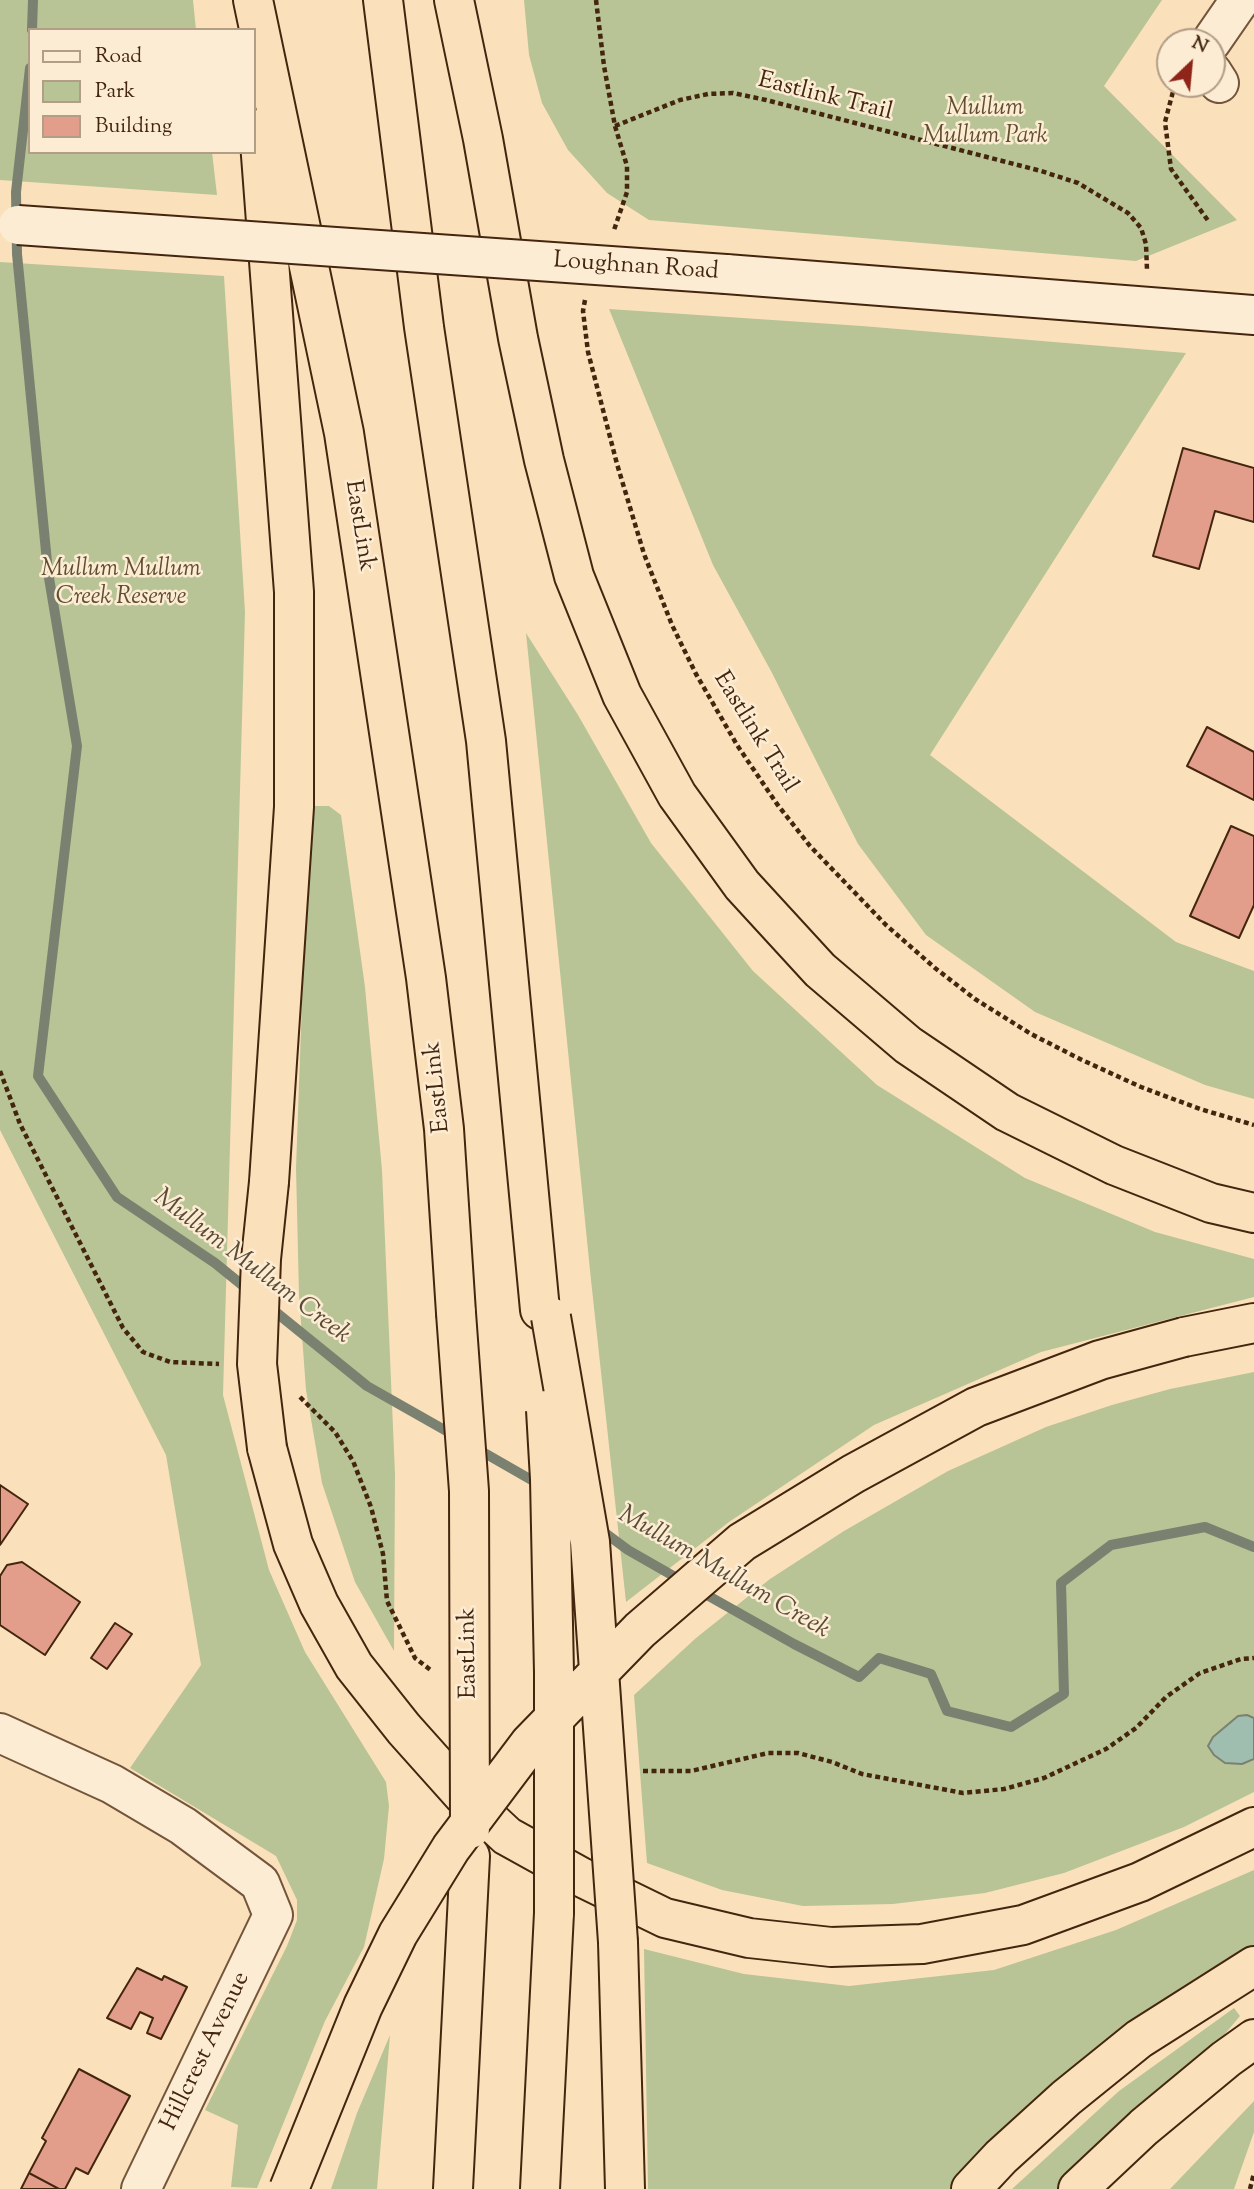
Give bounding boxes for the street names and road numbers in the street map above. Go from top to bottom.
street label: Eastlink Trail [755,67,895,129]
street label: Loughnan Road [552,248,720,288]
street label: EastLink [337,478,379,574]
street label: Eastlink Trail [705,667,803,799]
street label: EastLink [420,1040,458,1134]
street label: EastLink [455,1607,485,1699]
street label: Hillcrest Avenue [156,1968,258,2136]

